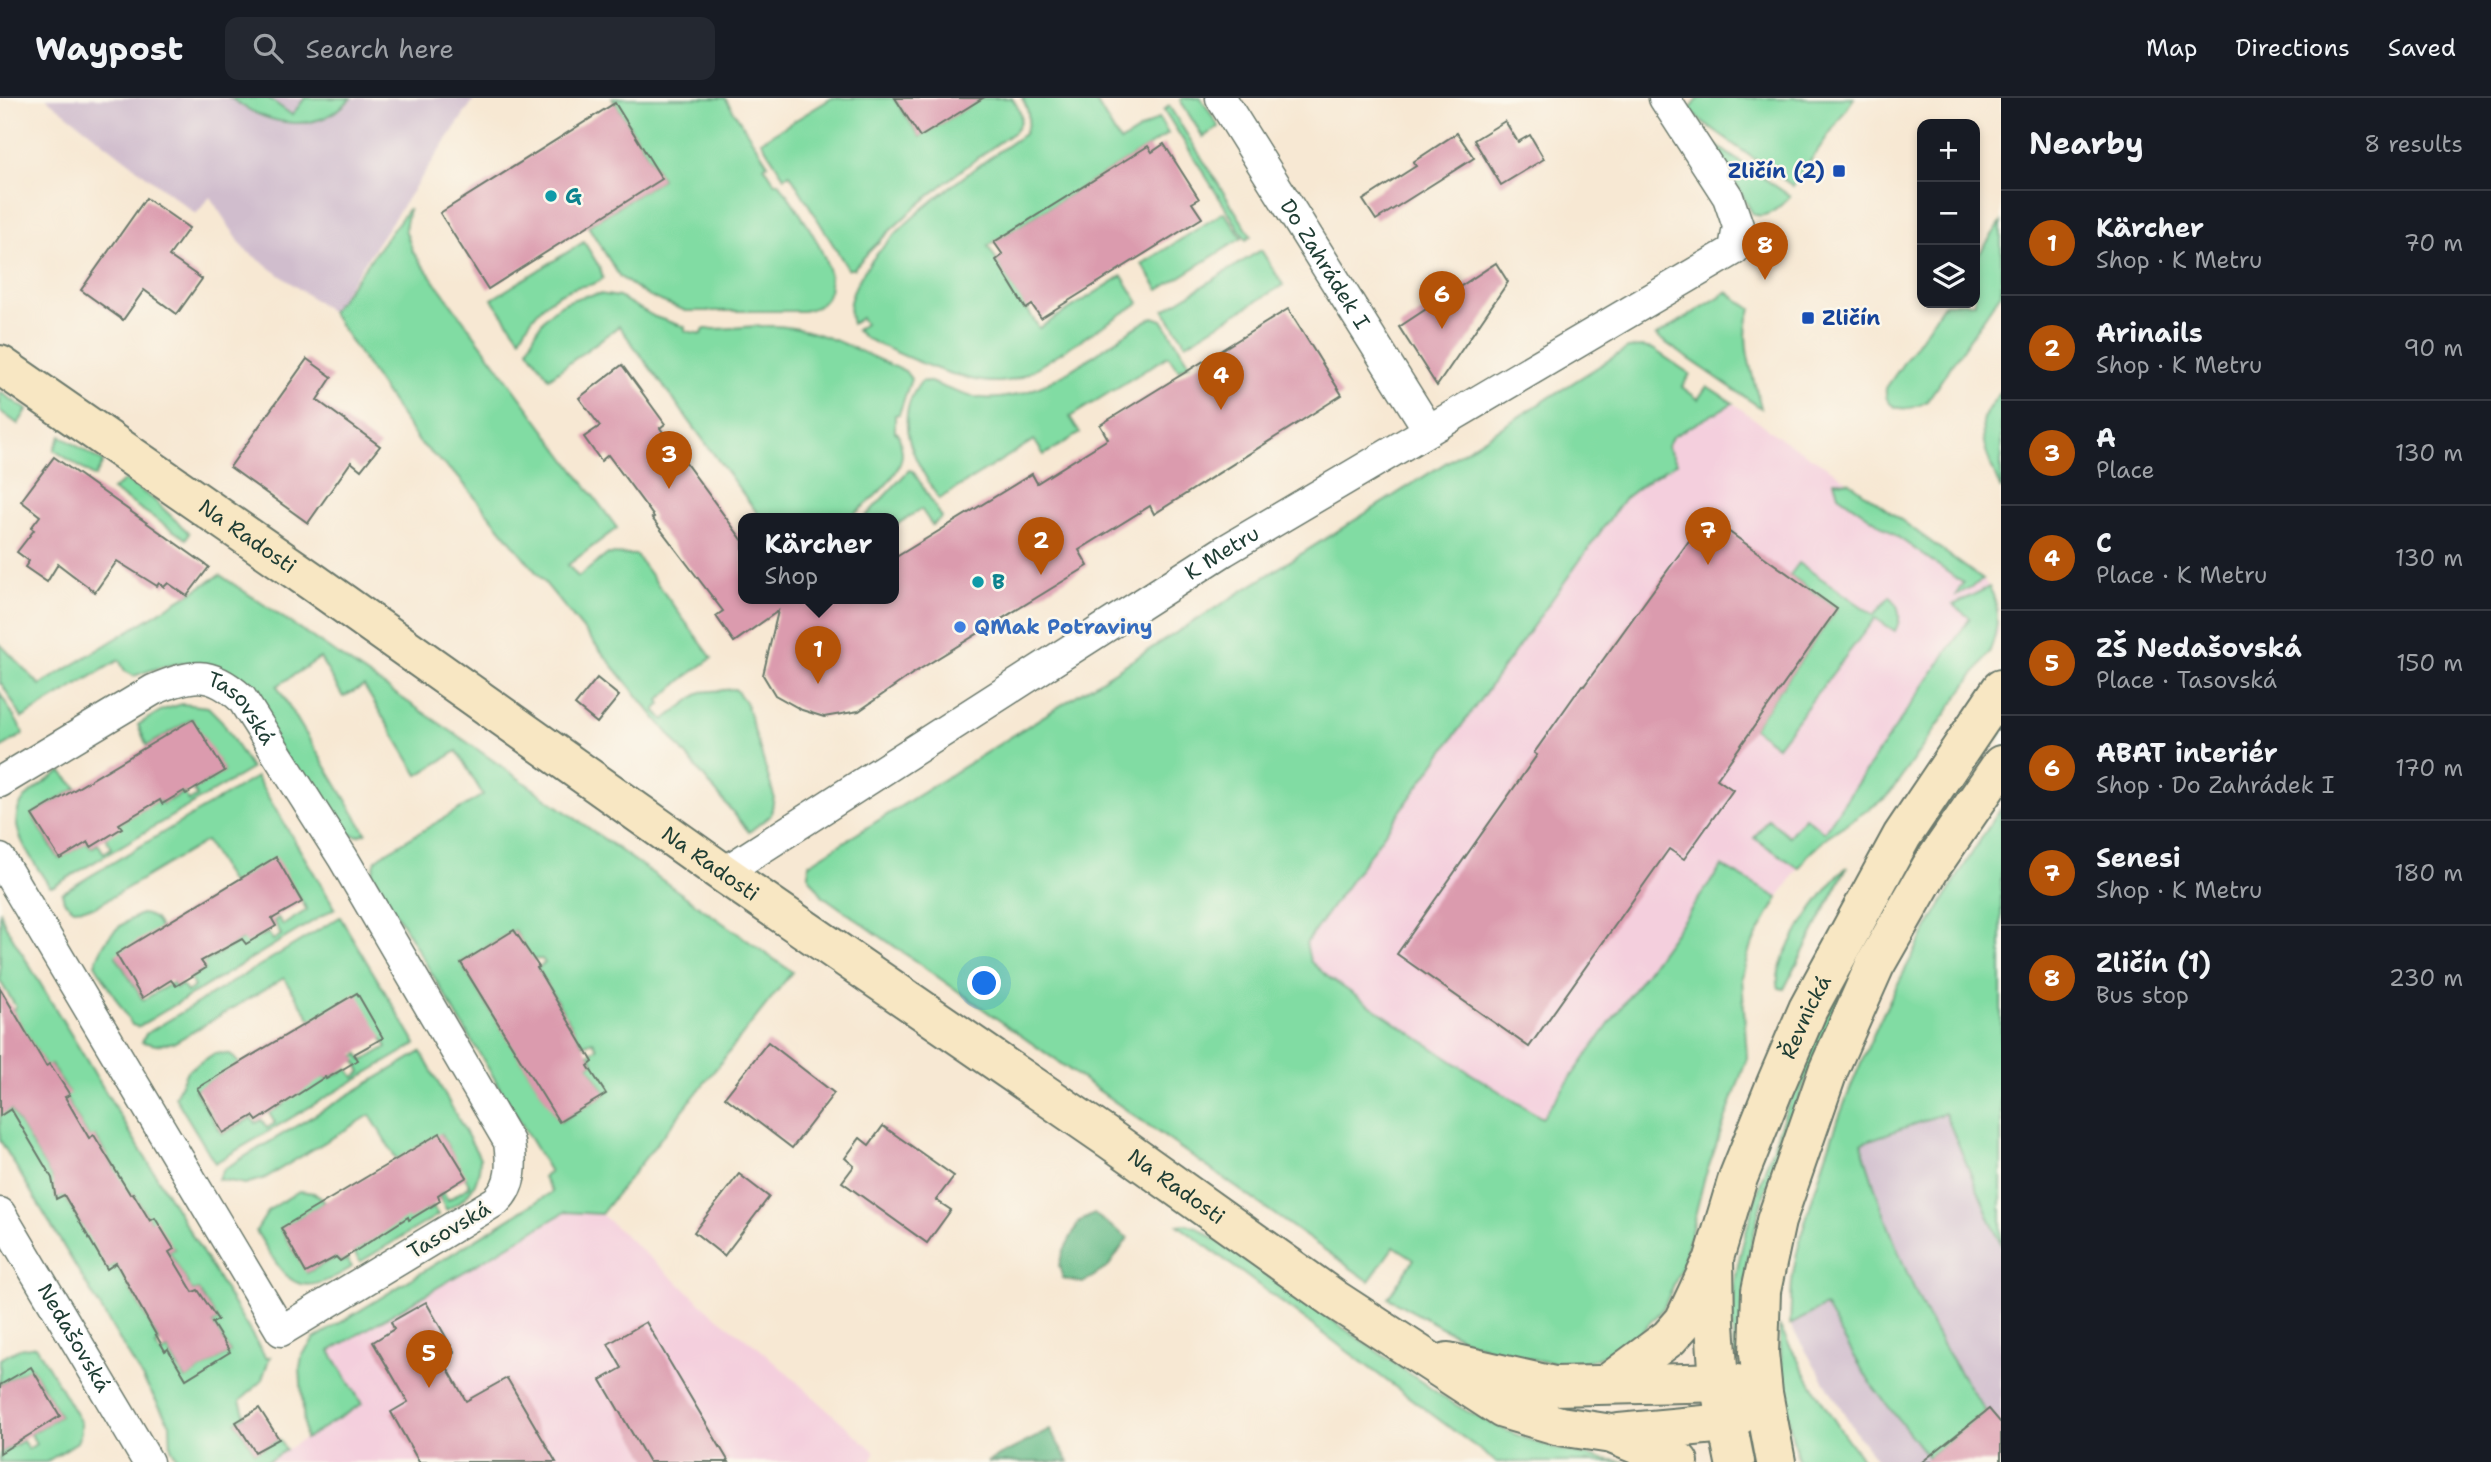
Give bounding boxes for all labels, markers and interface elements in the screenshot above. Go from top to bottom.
search box [225,17,715,80]
text: Waypost [35,26,183,71]
icon: search [249,29,287,67]
text: Search here [305,31,454,66]
text: Map [2146,32,2197,64]
text: Directions [2235,32,2350,64]
text: Saved [2388,32,2456,64]
map controls [1917,119,1980,308]
button: + [1917,119,1980,182]
text: Nearby [2029,123,2144,164]
text: 8 results [2364,129,2463,159]
place label: Zličín (2) [1728,157,1825,185]
marker: Zličín (2) [1831,163,1847,179]
place label: G [565,182,582,210]
button: − [1917,182,1980,245]
marker: G [543,188,559,204]
street label: Do Zahrádek I [1274,194,1376,335]
text: Kärcher [2096,210,2204,245]
pin: 8 [1742,222,1788,280]
text: 1 [2047,228,2057,258]
text: 70 m [2404,228,2463,258]
button: layers [1917,245,1980,308]
text: Shop · K Metru [2096,245,2262,275]
pin: 6 [1419,271,1465,329]
place label: Zličín [1822,304,1880,332]
marker: Zličín [1800,310,1816,326]
text: Arinails [2096,315,2203,350]
text: 2 [2044,333,2060,363]
text: 90 m [2403,333,2463,363]
text: Shop · K Metru [2096,350,2262,380]
pin: 4 [1198,352,1244,410]
text: A [2096,420,2116,455]
pin: 3 [646,431,692,489]
text: 3 [2044,438,2060,468]
text: 130 m [2395,438,2463,468]
text: Place [2096,455,2155,485]
street label: Na Radosti [193,493,302,580]
pin: 7 [1685,507,1731,565]
popup [738,513,899,604]
pin: 2 [1018,517,1064,575]
street label: K Metru [1179,519,1265,587]
text: C [2096,525,2112,560]
text: Kärcher [765,526,872,561]
text: 4 [2044,543,2060,573]
text: 130 m [2395,543,2463,573]
text: Place · K Metru [2096,560,2267,590]
text: Shop [765,561,818,591]
place label: B [992,568,1005,596]
marker: B [970,574,986,590]
place label: QMak Potraviny [974,613,1152,641]
marker: QMak Potraviny [952,619,968,635]
pin: 1 [795,626,841,684]
text: ZŠ Nedašovská [2096,630,2302,665]
text: 5 [2045,648,2059,678]
text: 150 m [2396,648,2463,678]
street label: Tasovská [204,665,282,750]
text: Place · Tasovská [2096,665,2277,695]
text: ABAT interiér [2096,735,2278,770]
text: 6 [2044,753,2060,783]
text: 170 m [2395,753,2463,783]
text: Shop · Do Zahrádek I [2096,770,2334,800]
street label: Na Radosti [656,820,765,908]
text: Senesi [2096,840,2181,875]
text: 7 [2044,858,2060,888]
text: 180 m [2394,858,2463,888]
text: Shop · K Metru [2096,875,2262,905]
text: Zličín (1) [2096,945,2211,980]
text: 8 [2044,963,2060,993]
text: 230 m [2389,963,2463,993]
your location [967,966,1001,1000]
street label: Řevnická [1773,970,1838,1063]
text: Bus stop [2096,980,2189,1010]
street label: Na Radosti [1122,1142,1231,1231]
street label: Tasovská [403,1194,495,1266]
street label: Nedašovská [31,1278,117,1397]
pin: 5 [406,1330,452,1388]

